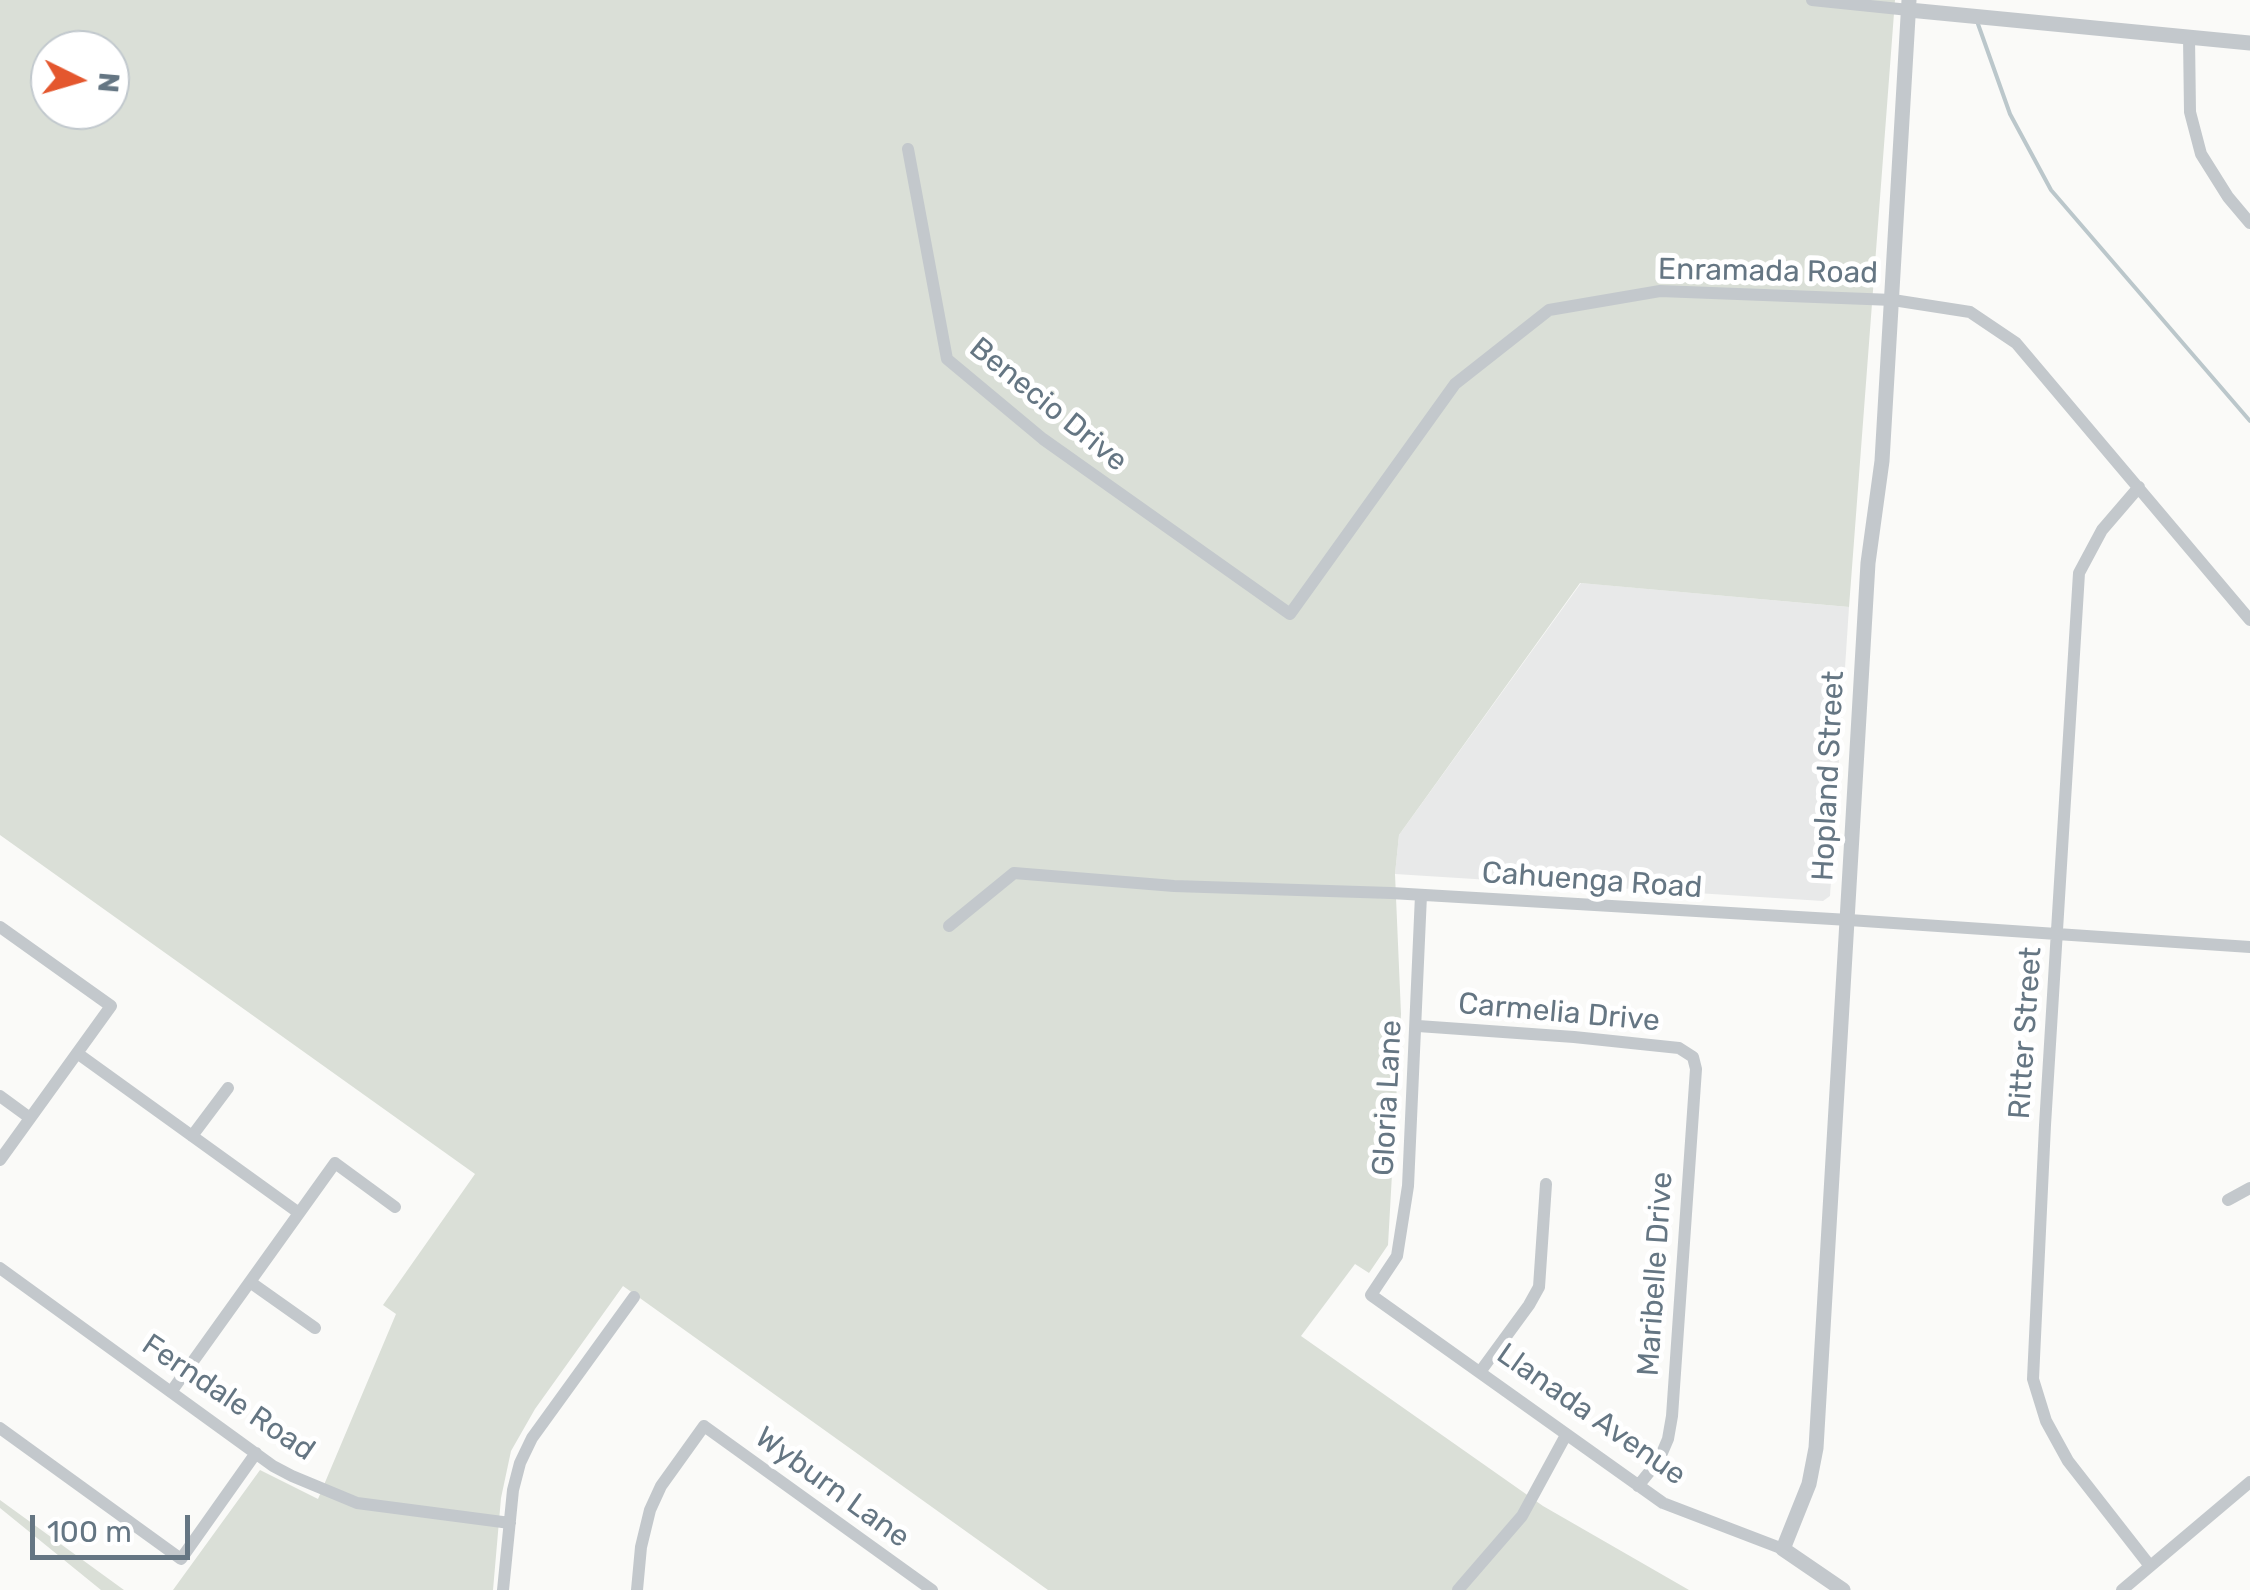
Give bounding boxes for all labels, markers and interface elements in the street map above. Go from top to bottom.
north arrow [30,30,130,130]
text: N [91,71,126,94]
street label: Enramada Road [1658,252,1878,292]
street label: Benecio Drive [962,330,1134,480]
street label: Hopland Street [1806,670,1852,882]
street label: Cahuenga Road [1481,855,1703,907]
street label: Ritter Street [2002,946,2050,1120]
street label: Carmelia Drive [1457,986,1661,1040]
street label: Gloria Lane [1366,1019,1410,1177]
street label: Maribelle Drive [1631,1171,1681,1377]
street label: Ferndale Road [135,1327,321,1469]
street label: Llanada Avenue [1490,1336,1692,1494]
street label: Wyburn Lane [748,1420,916,1556]
scale bar [35,1495,195,1557]
text: 100 m [47,1514,132,1550]

